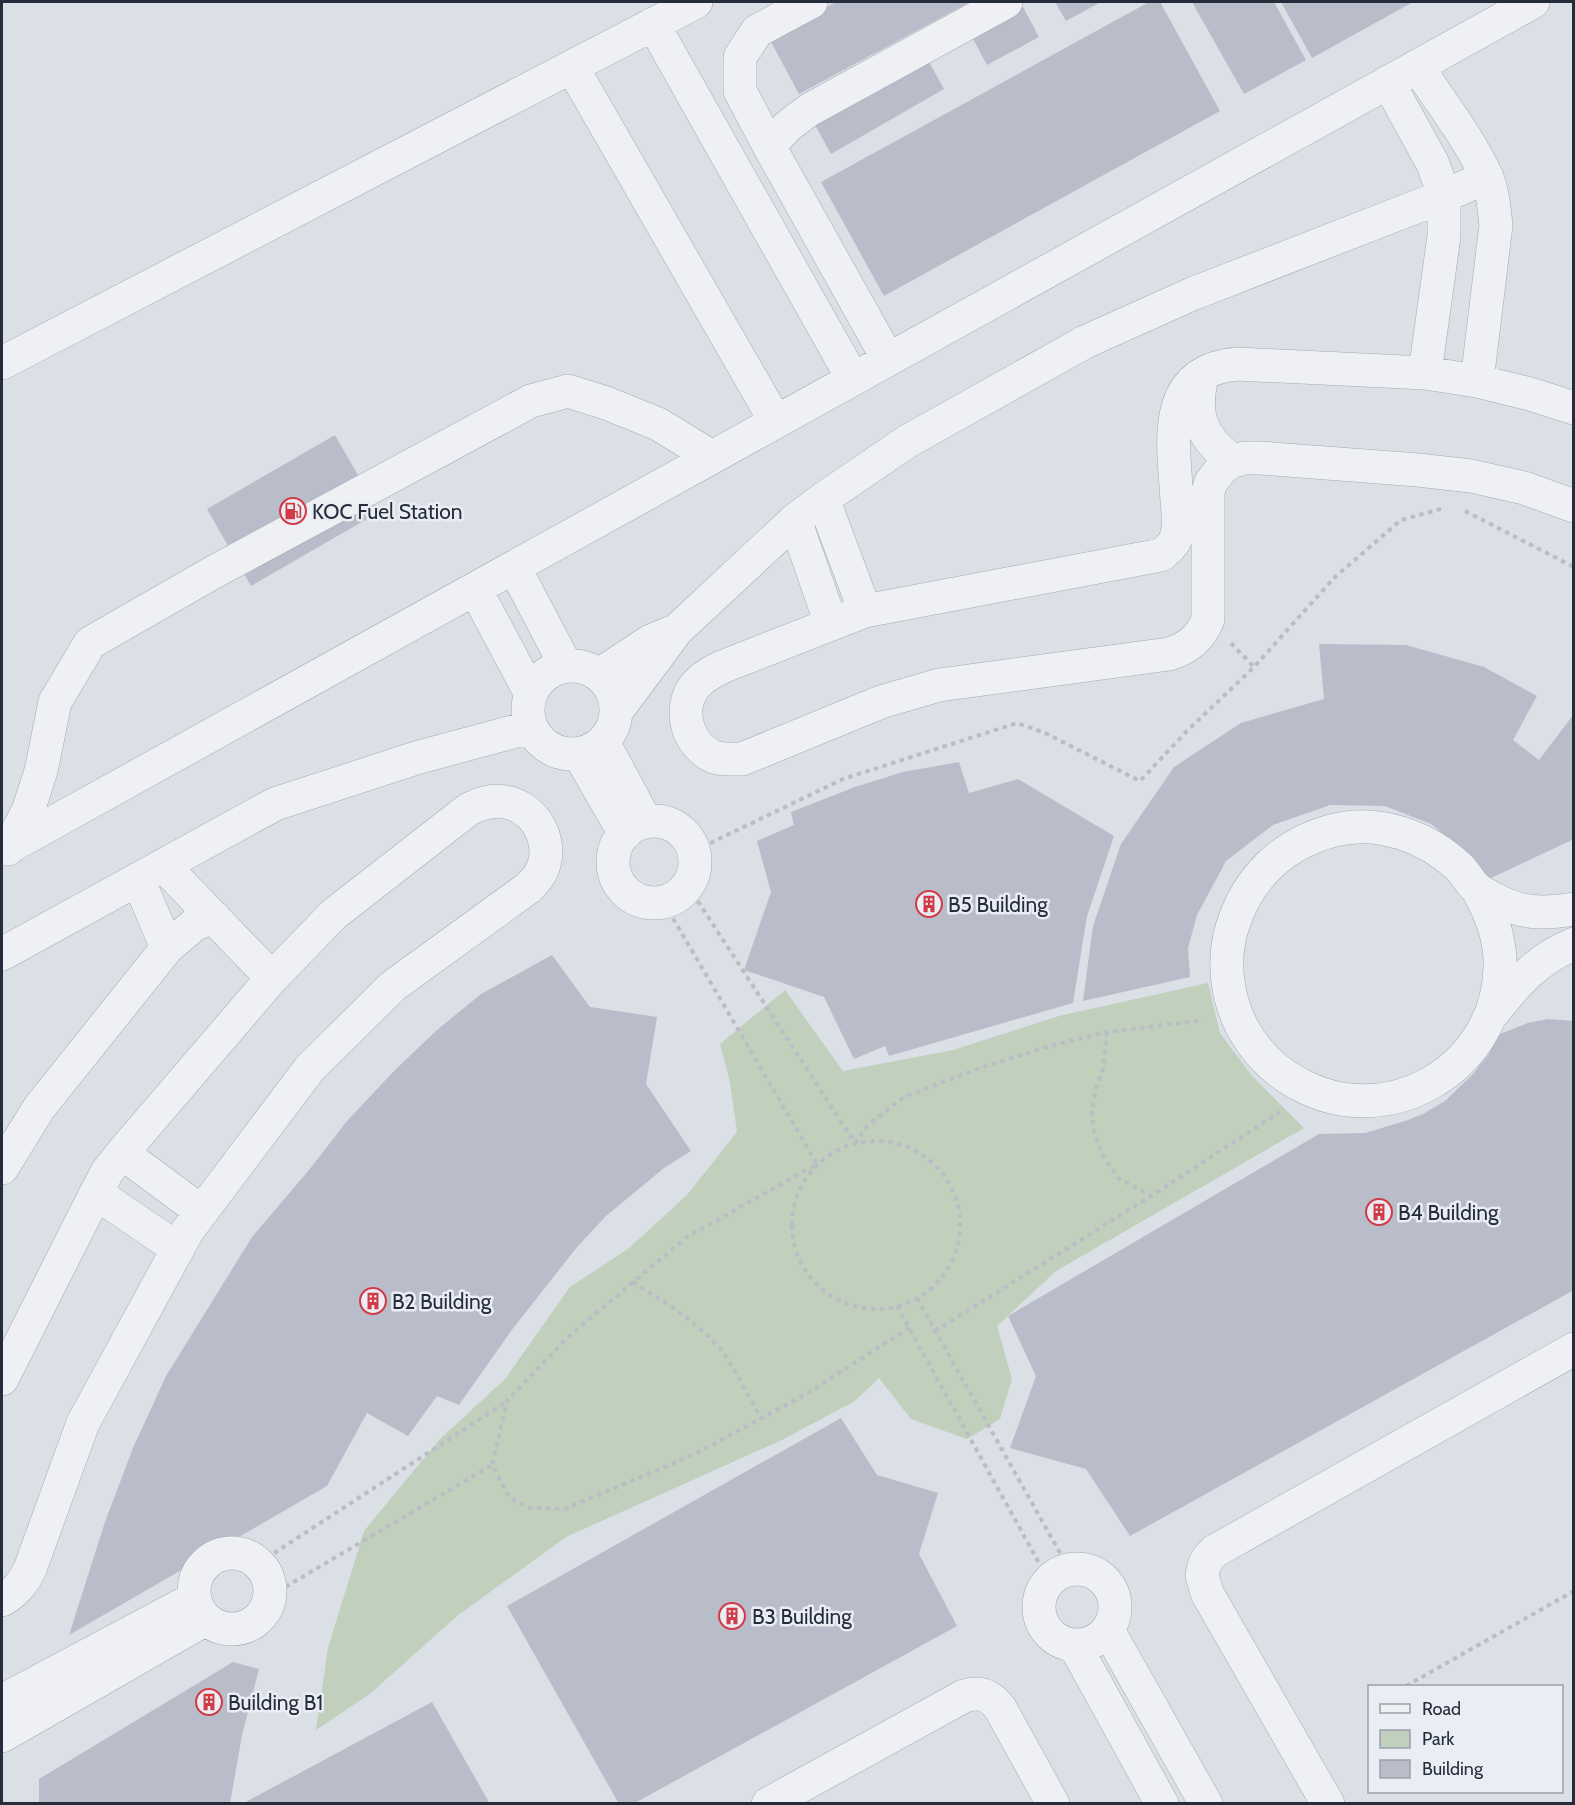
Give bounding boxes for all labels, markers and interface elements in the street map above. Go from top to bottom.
fuel station icon: KOC Fuel Station [278,496,308,526]
place label: KOC Fuel Station [312,499,462,524]
building icon: B5 Building [914,889,944,919]
place label: B5 Building [948,892,1048,917]
building icon: B4 Building [1364,1197,1394,1227]
place label: B4 Building [1398,1200,1499,1225]
building icon: B2 Building [358,1286,388,1316]
place label: B2 Building [392,1289,492,1314]
building icon: B3 Building [717,1601,747,1631]
place label: B3 Building [752,1604,852,1629]
legend [1368,1685,1563,1793]
building icon: Building B1 [194,1687,224,1717]
place label: Building B1 [228,1690,323,1715]
text: Road [1422,1698,1461,1720]
text: Park [1422,1728,1455,1750]
text: Building [1422,1758,1484,1780]

